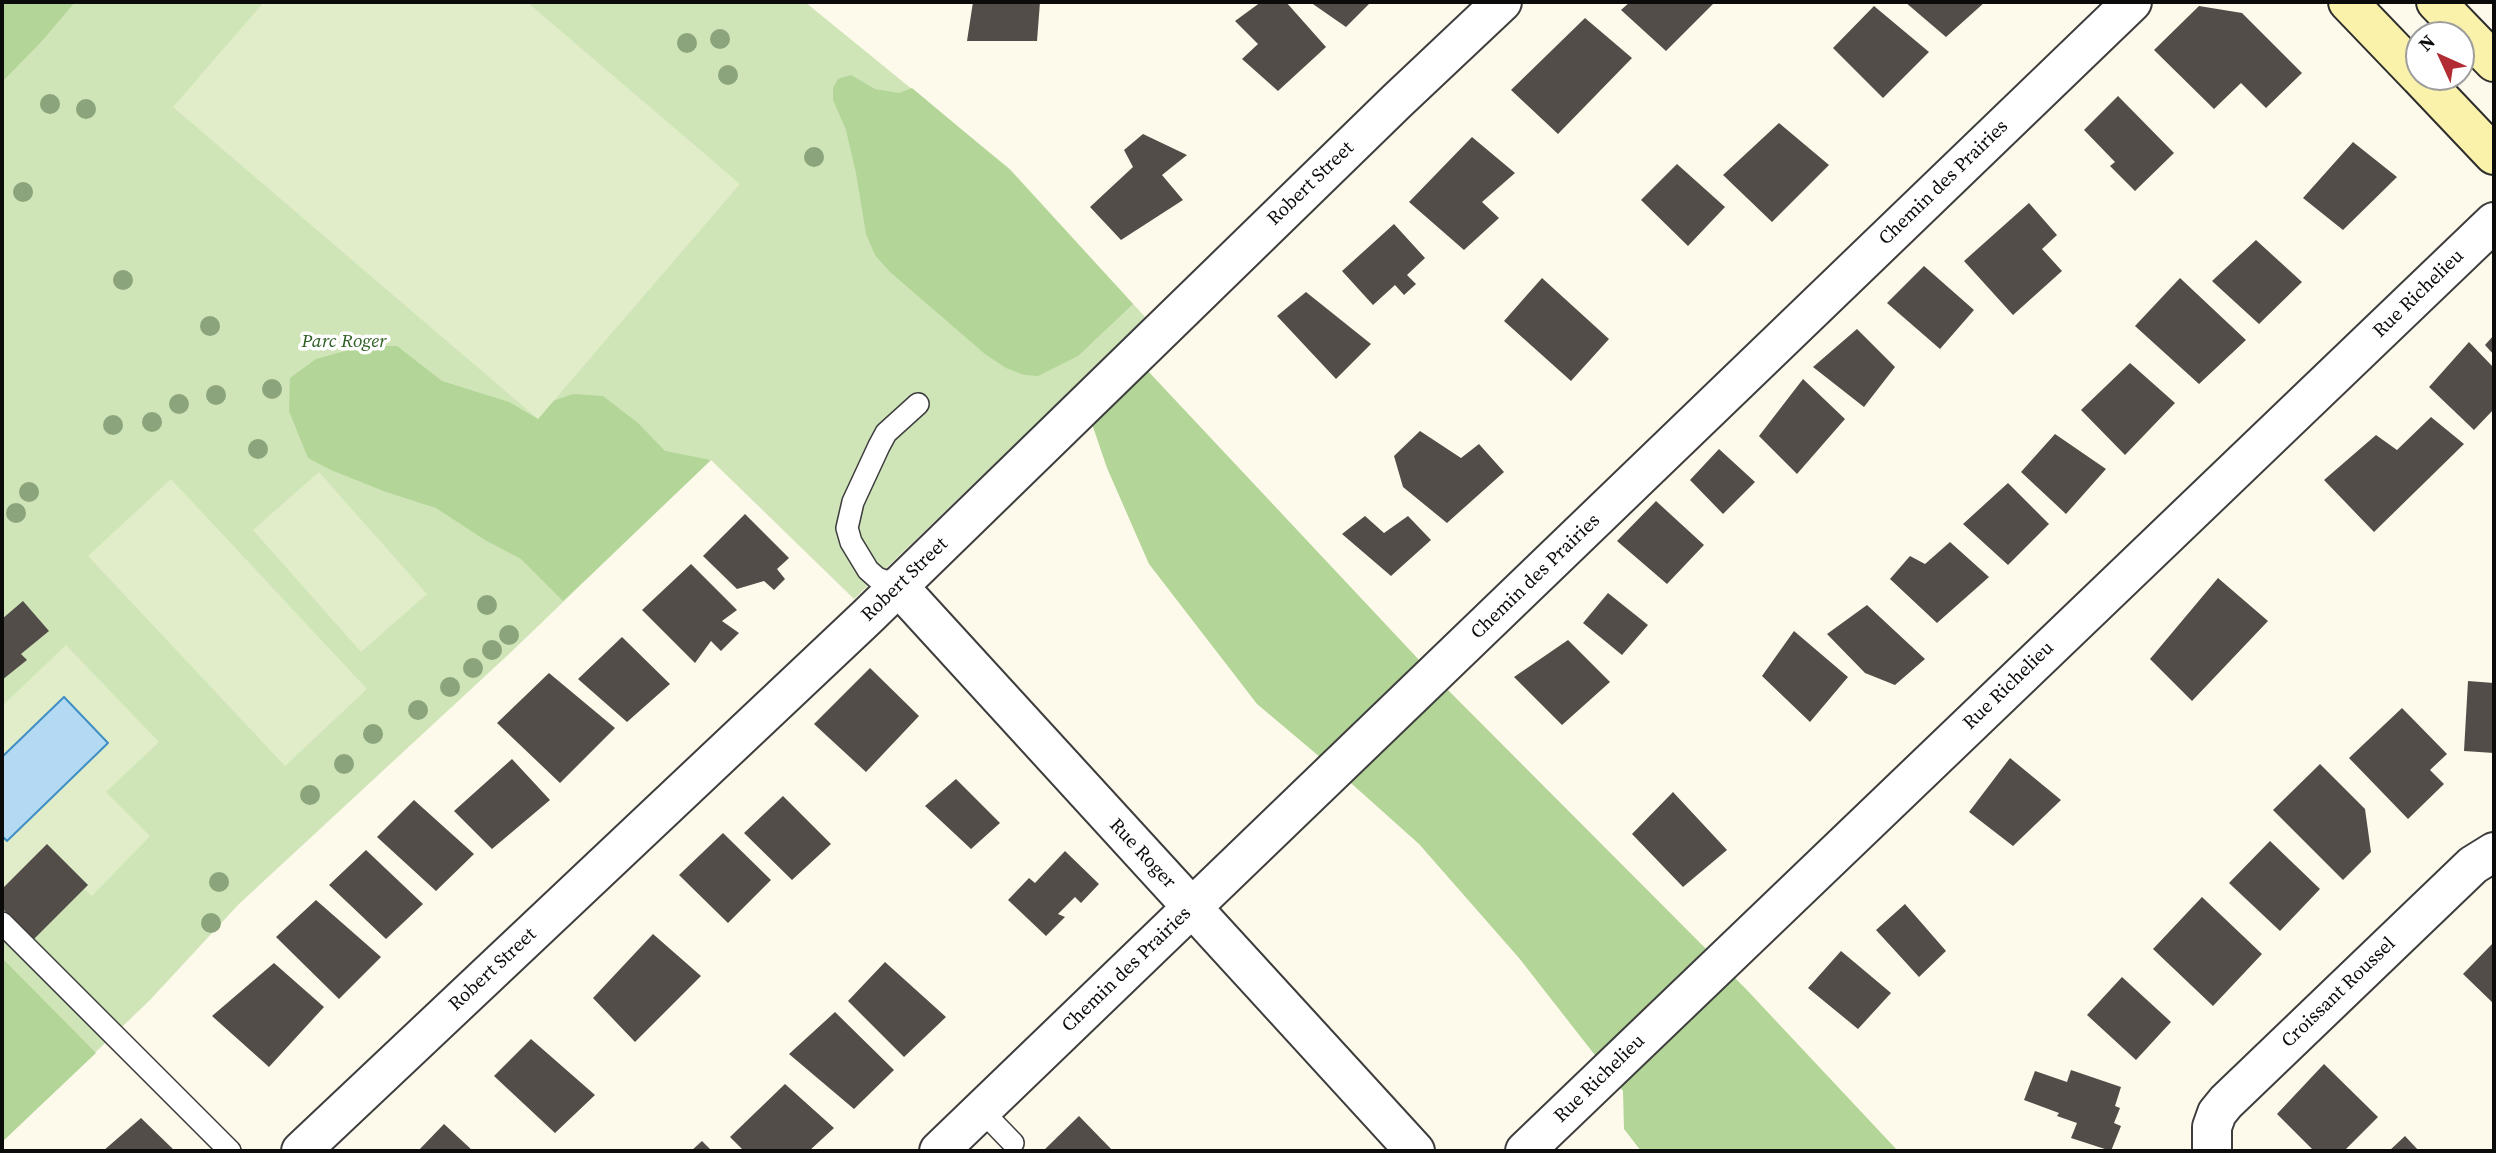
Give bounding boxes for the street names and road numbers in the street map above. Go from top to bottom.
street label: Chemin des Prairies [1875,115,2013,251]
street label: Robert Street [1263,137,1359,231]
street label: Rue Richelieu [2369,245,2469,343]
street label: Chemin des Prairies [1467,509,1605,645]
street label: Robert Street [857,533,953,627]
street label: Rue Richelieu [1959,637,2059,735]
street label: Rue Roger [1104,814,1180,894]
street label: Chemin des Prairies [1058,902,1196,1038]
street label: Robert Street [445,924,541,1016]
street label: Croissant Roussel [2277,933,2401,1053]
street label: Rue Richelieu [1550,1030,1650,1128]

